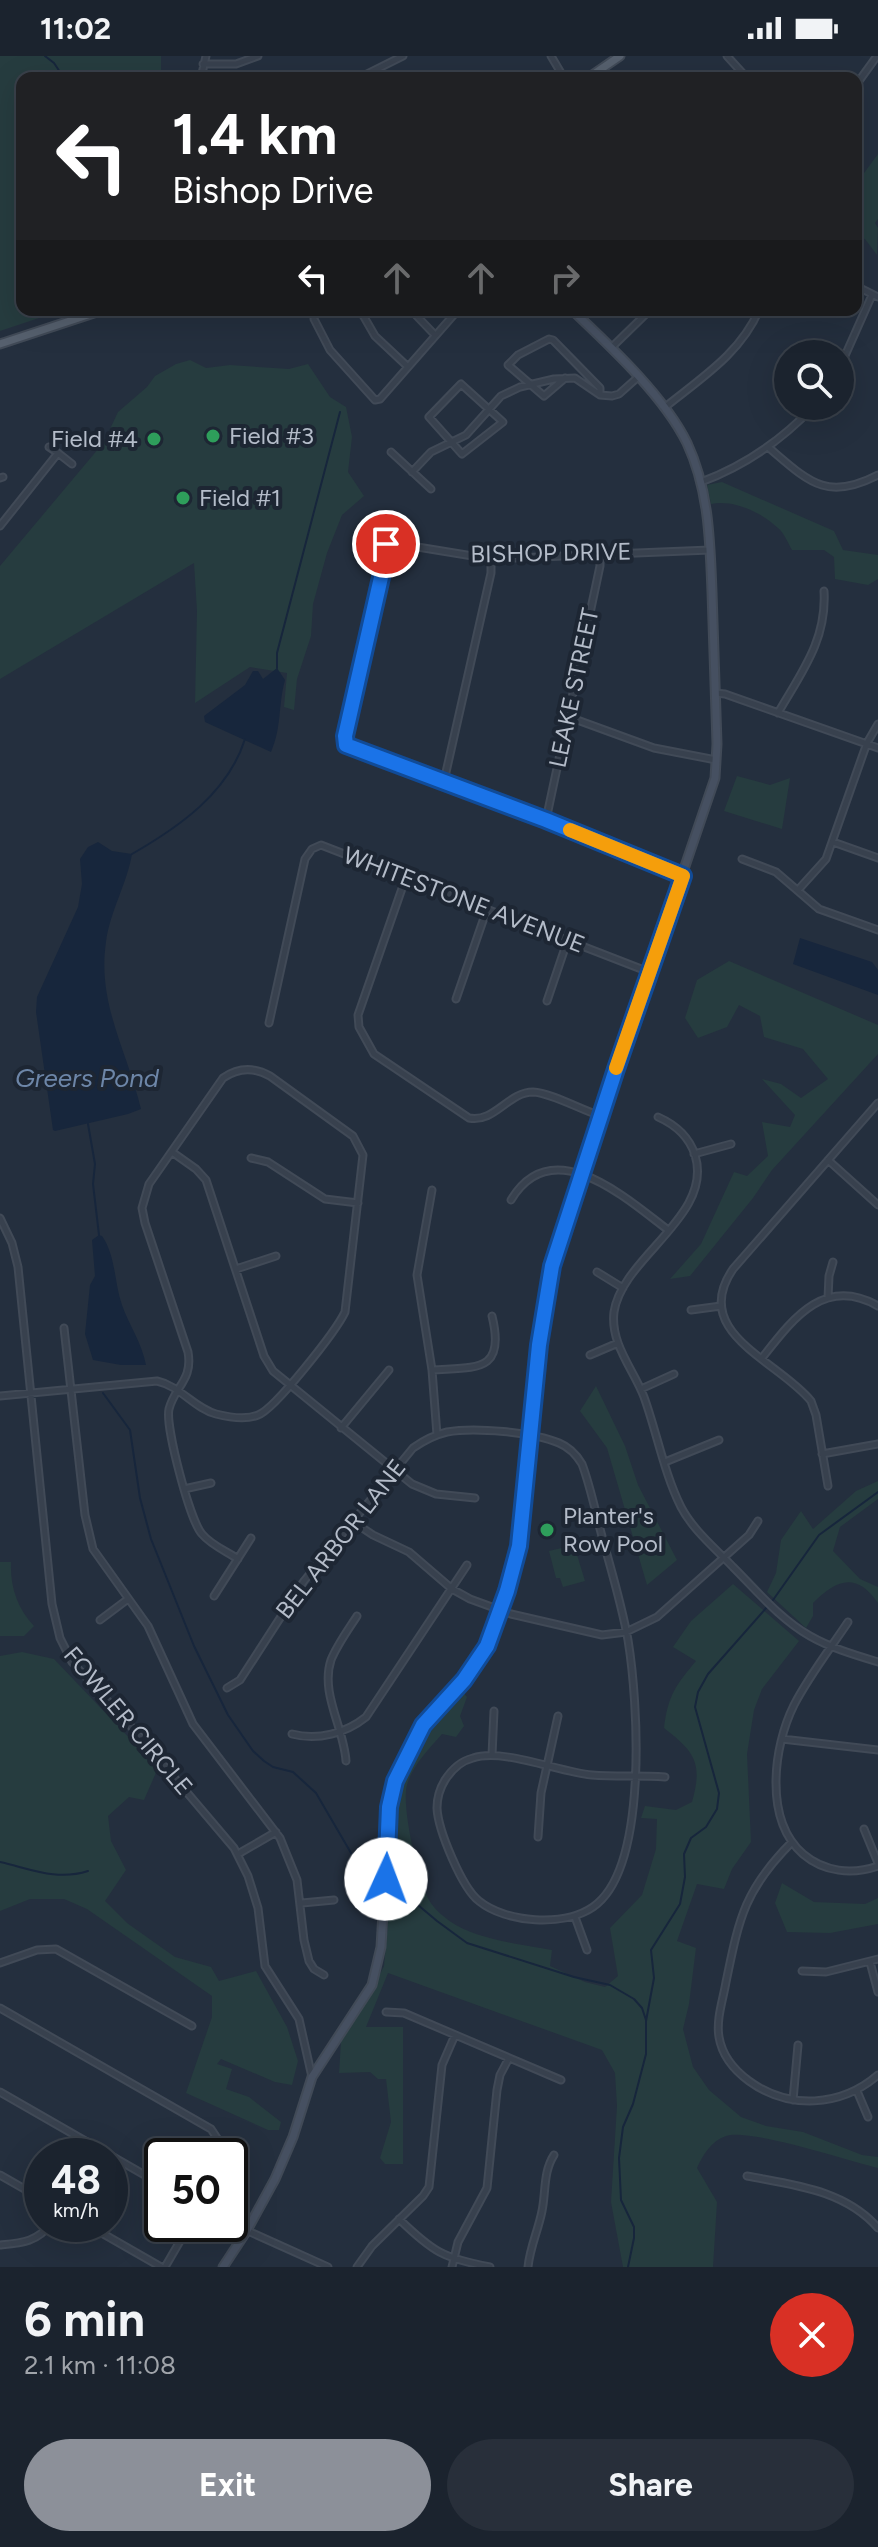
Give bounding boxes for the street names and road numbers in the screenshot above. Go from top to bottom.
street label: BISHOP DRIVE [470,537,632,568]
street label: LEAKE STREET [542,605,605,770]
street label: WHITESTONE AVENUE [339,840,589,959]
street label: BEL ARBOR LANE [269,1453,412,1624]
street label: FOWLER CIRCLE [58,1641,199,1801]

